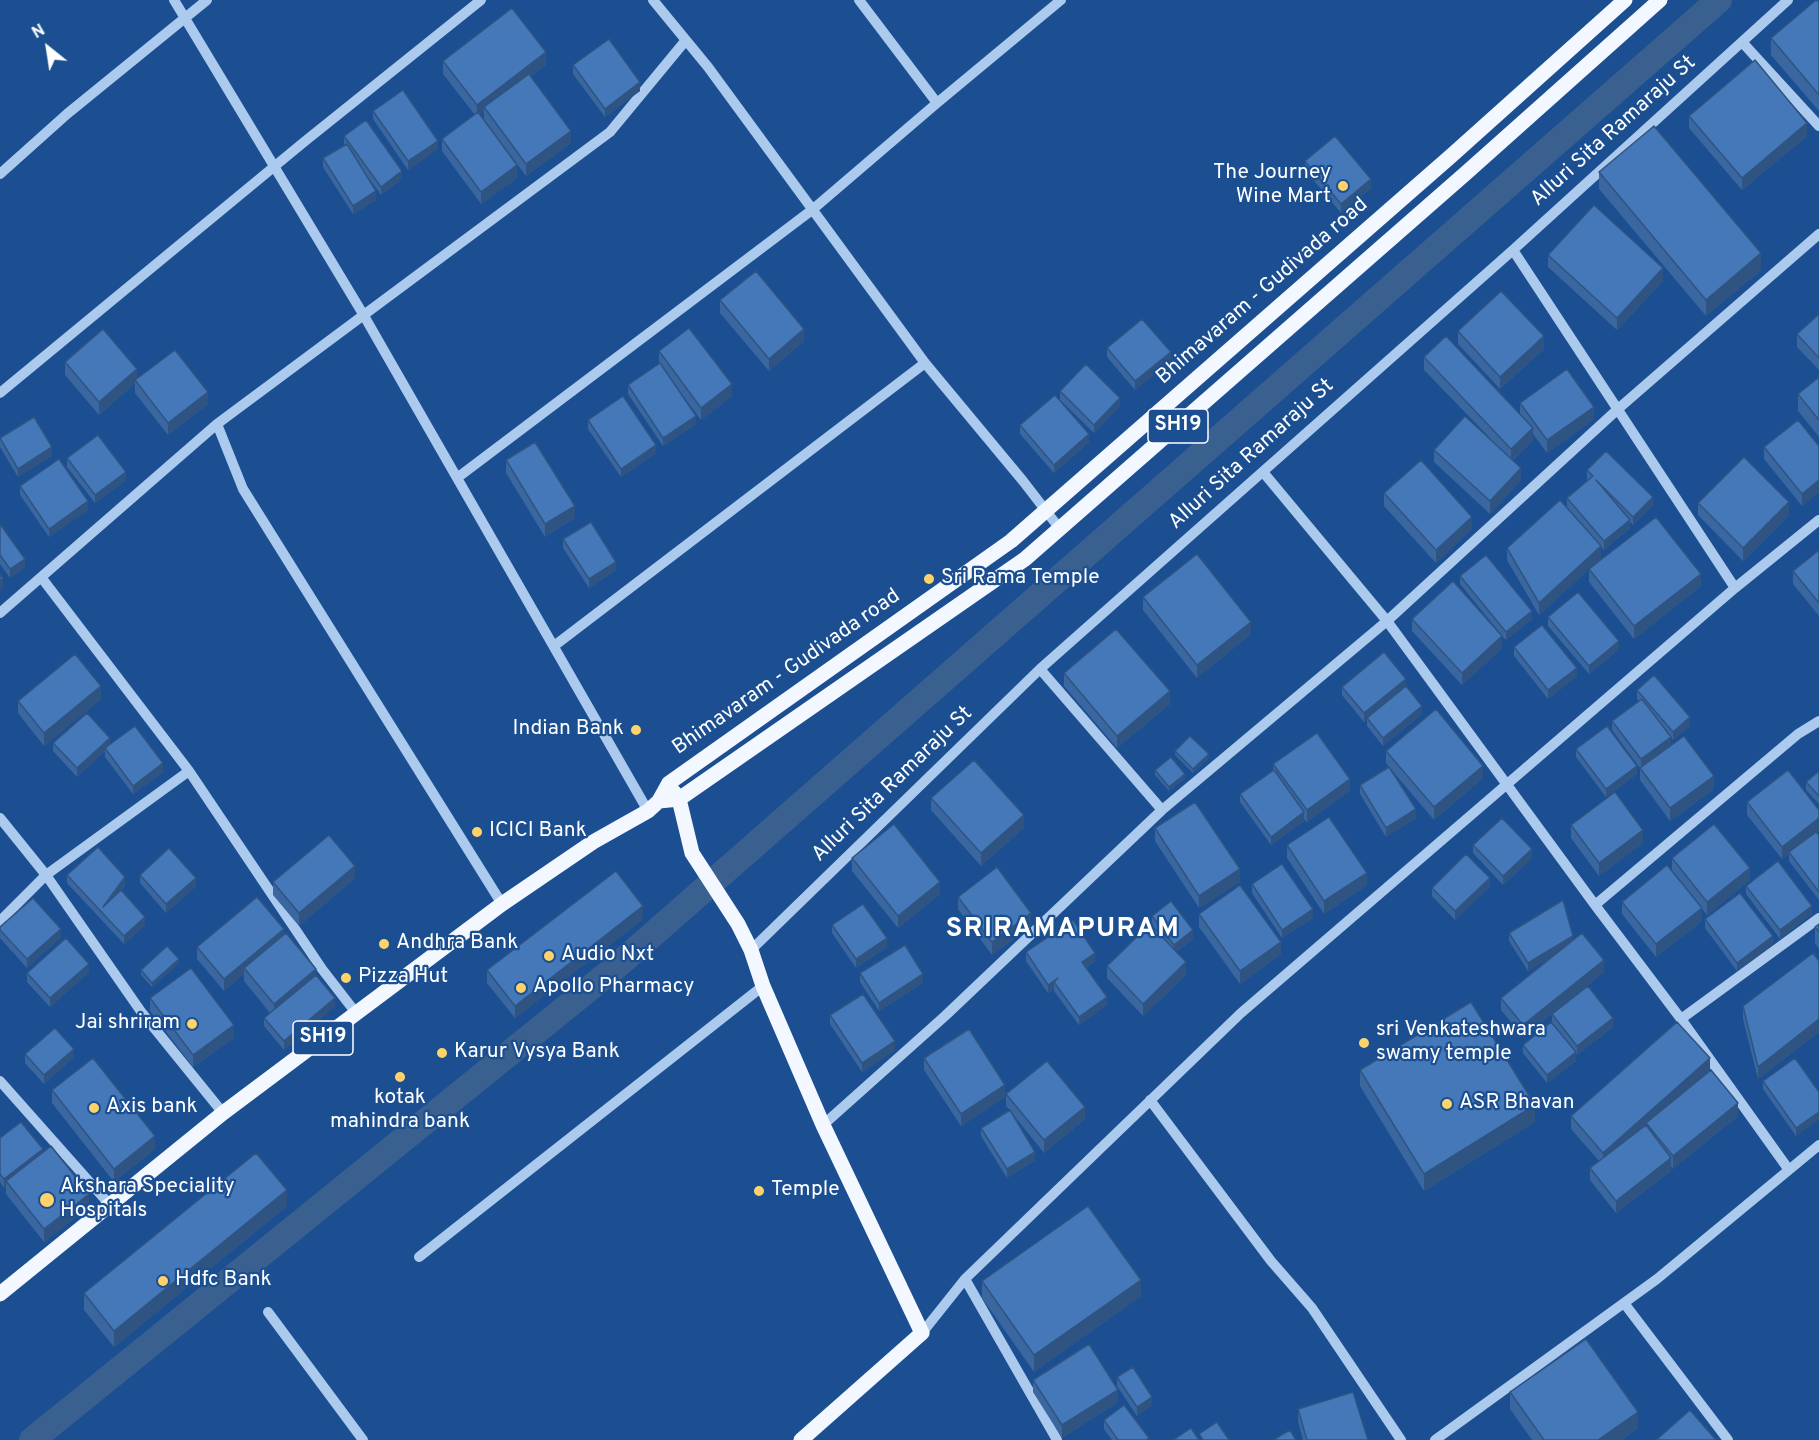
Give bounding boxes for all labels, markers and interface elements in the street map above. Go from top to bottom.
north arrow [18,18,78,78]
text: N [29,21,49,44]
street label: Alluri Sita Ramaraju St [1526,51,1702,213]
place label: The Journey Wine Mart [1213,161,1331,211]
marker: The Journey Wine Mart [1336,179,1350,193]
street label: Bhimavaram - Gudivada road [1152,193,1374,391]
street label: Alluri Sita Ramaraju St [1164,374,1340,536]
road number: SH19 [1148,409,1208,443]
place label: Sri Rama Temple [941,566,1099,592]
marker: Sri Rama Temple [922,572,936,586]
street label: Bhimavaram - Gudivada road [668,585,906,761]
street label: Alluri Sita Ramaraju St [808,702,978,868]
place label: Indian Bank [512,717,624,743]
marker: Indian Bank [629,723,643,737]
place label: ICICI Bank [489,819,587,845]
marker: ICICI Bank [470,825,484,839]
district label: SRIRAMAPURAM [946,915,1180,947]
place label: Andhra Bank [396,931,518,957]
marker: Andhra Bank [377,937,391,951]
place label: Audio Nxt [561,943,654,969]
marker: Audio Nxt [542,949,556,963]
place label: Pizza Hut [358,965,448,991]
marker: Pizza Hut [339,971,353,985]
place label: Apollo Pharmacy [533,975,694,1001]
marker: Apollo Pharmacy [514,981,528,995]
place label: Jai shriram [75,1011,180,1037]
marker: Jai shriram [185,1017,199,1031]
place label: sri Venkateshwara swamy temple [1376,1018,1546,1068]
road number: SH19 [293,1021,353,1055]
marker: sri Venkateshwara swamy temple [1357,1036,1371,1050]
place label: Karur Vysya Bank [454,1040,620,1066]
marker: Karur Vysya Bank [435,1046,449,1060]
marker: kotak mahindra bank [393,1070,407,1084]
place label: kotak mahindra bank [330,1086,470,1136]
place label: ASR Bhavan [1459,1091,1574,1117]
place label: Axis bank [106,1095,198,1121]
marker: ASR Bhavan [1440,1097,1454,1111]
marker: Axis bank [87,1101,101,1115]
place label: Akshara Speciality Hospitals [60,1175,235,1225]
place label: Temple [771,1178,840,1204]
marker: Temple [752,1184,766,1198]
marker: Akshara Speciality Hospitals [38,1191,56,1209]
place label: Hdfc Bank [175,1268,272,1294]
marker: Hdfc Bank [156,1274,170,1288]

